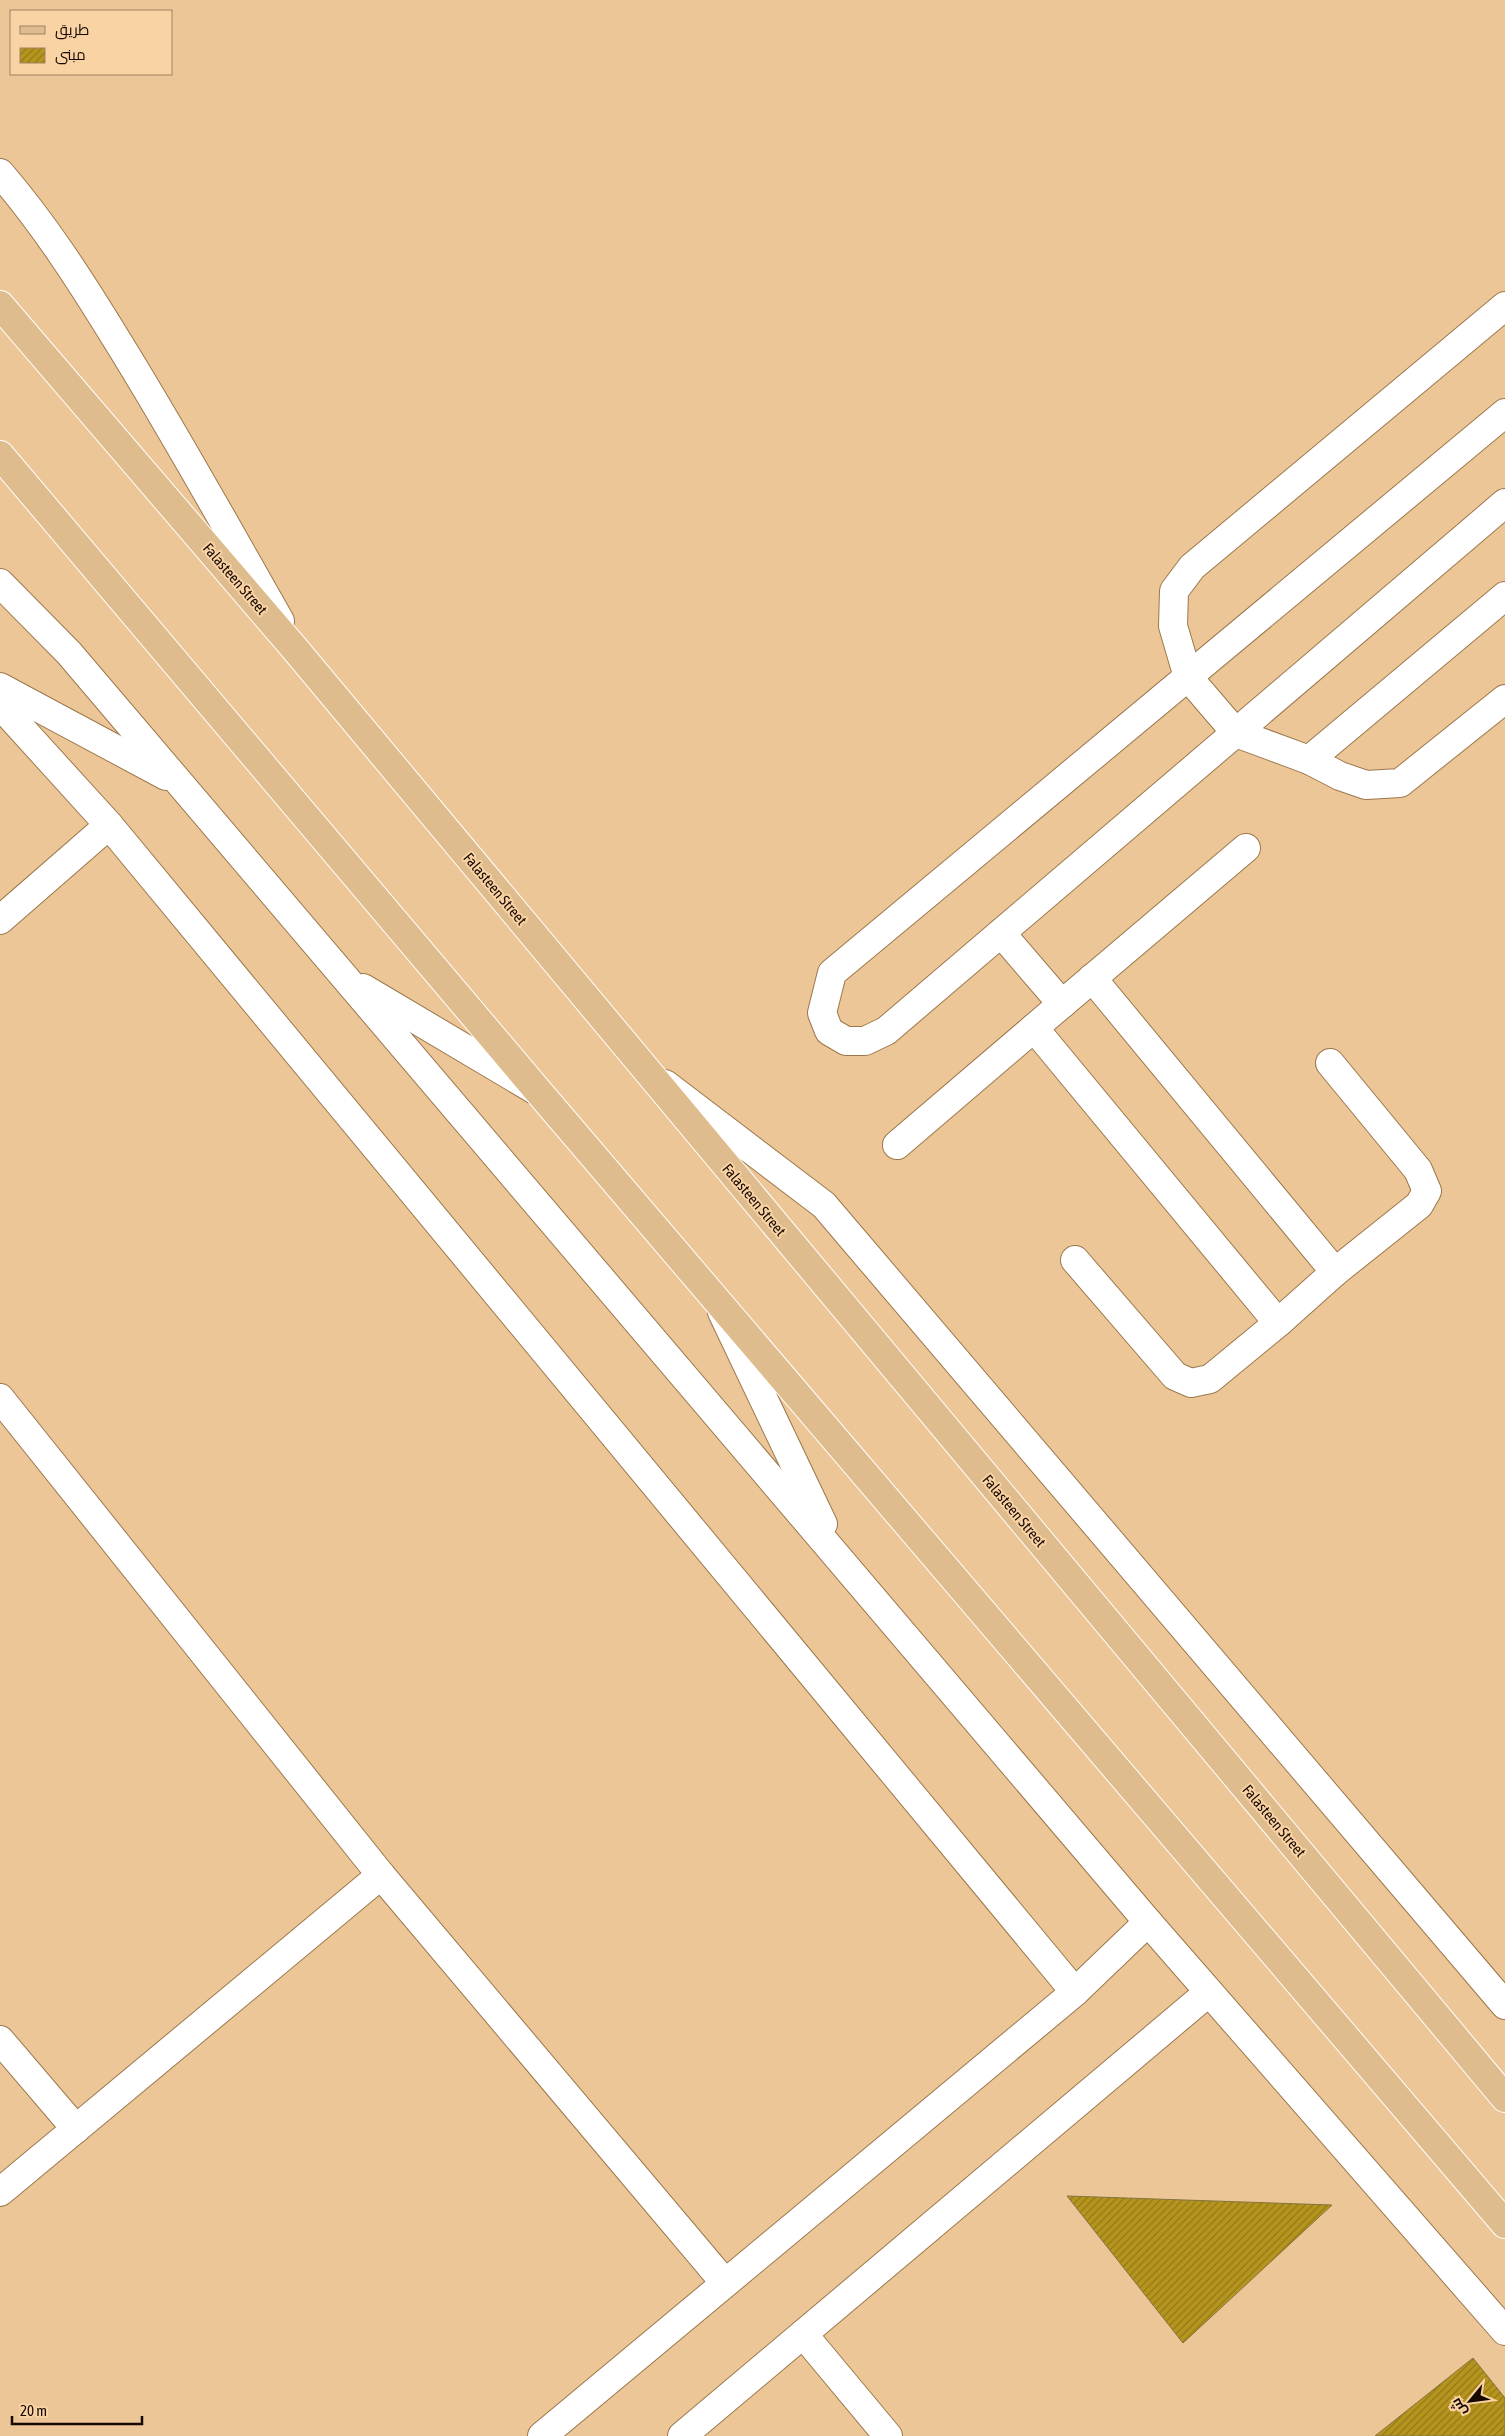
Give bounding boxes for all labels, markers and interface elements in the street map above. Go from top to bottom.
legend [10,10,172,75]
text: طريق [55,21,89,40]
text: مبنى [55,46,86,65]
street label: Falasteen Street [200,540,271,618]
street label: Falasteen Street [460,849,530,928]
street label: Falasteen Street [719,1160,789,1239]
street label: Falasteen Street [979,1471,1049,1550]
street label: Falasteen Street [1239,1781,1309,1860]
north arrow [1445,2376,1495,2426]
scale bar [12,2394,142,2426]
text: ش [1447,2395,1471,2419]
text: 20 m [20,2402,47,2419]

